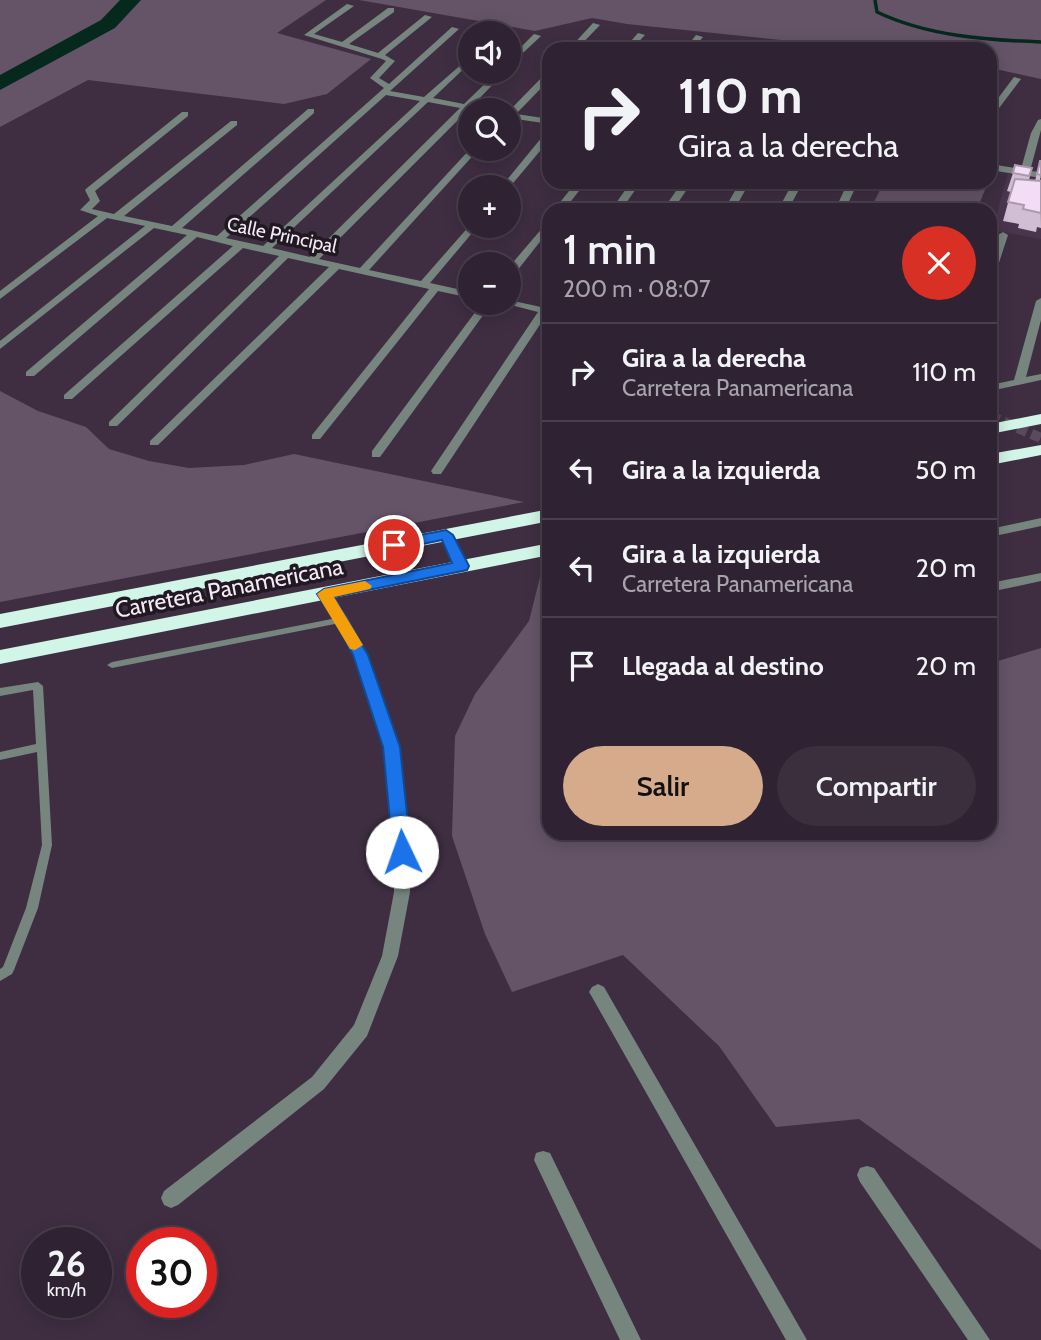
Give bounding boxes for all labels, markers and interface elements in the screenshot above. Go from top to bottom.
map controls [458,21,521,315]
button: sound [458,21,521,84]
text: 110 m [678,66,802,125]
icon: right [563,70,654,161]
button: search [458,98,521,161]
text: Gira a la derecha [678,126,899,165]
button: + [458,175,521,238]
street label: Calle Principal [225,212,340,258]
text: 1 min [563,223,657,275]
button: close [902,226,976,300]
button: − [458,252,521,315]
text: 200 m · 08:07 [563,275,710,303]
text: Gira a la derecha [622,342,806,374]
icon: right [563,353,601,391]
text: 110 m [912,356,976,388]
text: Carretera Panamericana [622,374,853,402]
icon: left [563,451,601,489]
text: Gira a la izquierda [622,454,820,486]
text: 50 m [915,454,976,486]
pin [364,515,424,575]
icon: arrive [375,526,413,564]
text: Gira a la izquierda [622,538,820,570]
icon: left [563,549,601,587]
street label: Carretera Panamericana [113,552,345,624]
text: 20 m [916,552,976,584]
text: Carretera Panamericana [622,570,853,598]
icon: arrive [563,647,601,685]
text: Llegada al destino [622,650,824,682]
text: 20 m [916,650,976,682]
button: Salir [563,746,763,826]
button: Compartir [777,746,976,826]
position arrow [365,815,439,889]
speed limit sign: 30 [126,1227,217,1318]
text: 26 [47,1242,86,1285]
text: km/h [47,1279,86,1301]

